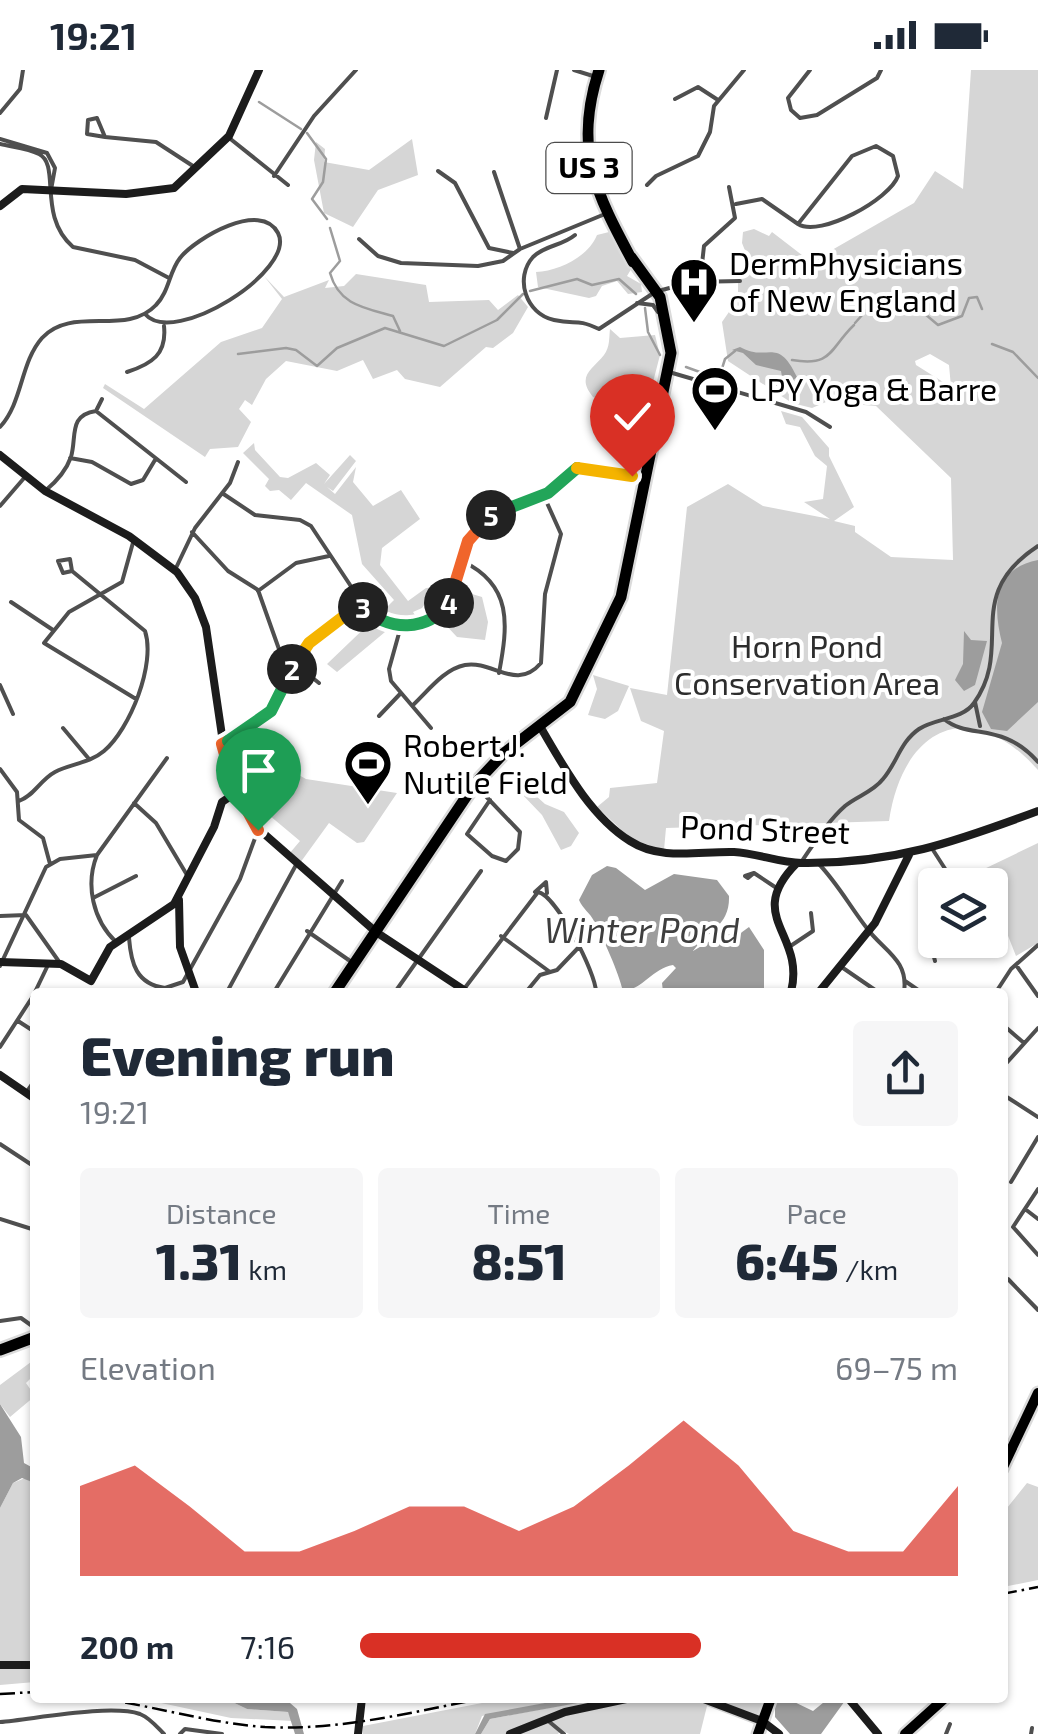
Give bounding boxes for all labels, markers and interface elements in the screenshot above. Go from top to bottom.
text: 19:21 [50,12,137,58]
road number: US 3 [546,143,632,193]
place label: DermPhysicians of New England [729,243,963,318]
hospital icon: DermPhysicians of New England [668,256,720,324]
sports icon: LPY Yoga & Barre [689,364,741,432]
place label: LPY Yoga & Barre [750,369,997,407]
pin [590,374,675,477]
icon: check [605,389,660,444]
pin: 5 [466,490,516,540]
text: 5 [483,498,499,532]
pin: 4 [424,578,474,628]
pin: 3 [338,582,388,632]
text: 4 [440,586,458,620]
text: 3 [355,590,371,624]
park label: Horn Pond Conservation Area [674,626,940,701]
pin: 2 [267,644,317,694]
text: 2 [284,652,300,686]
place label: Robert J. Nutile Field [403,725,568,800]
pin [216,728,301,831]
sports icon: Robert J. Nutile Field [342,738,394,806]
icon: arrive [231,743,286,798]
street label: Pond Street [680,806,851,850]
map controls [918,868,1008,958]
button: layers [918,868,1008,958]
water label: Winter Pond [544,908,740,950]
text: Evening run [80,1021,395,1087]
button: share [853,1021,958,1126]
text: 19:21 [80,1092,149,1130]
text: Distance [166,1196,277,1230]
text: Time [488,1196,550,1230]
text: Pace [787,1196,847,1230]
text: 1.31 [156,1230,242,1290]
text: 8:51 [471,1230,567,1290]
text: 6:45 [735,1230,839,1290]
text: km [242,1252,287,1286]
text: /km [839,1252,898,1286]
text: Elevation [80,1348,216,1386]
text: 69–75 m [835,1348,958,1386]
text: 200 m [80,1627,174,1665]
text: 7:16 [240,1627,295,1665]

